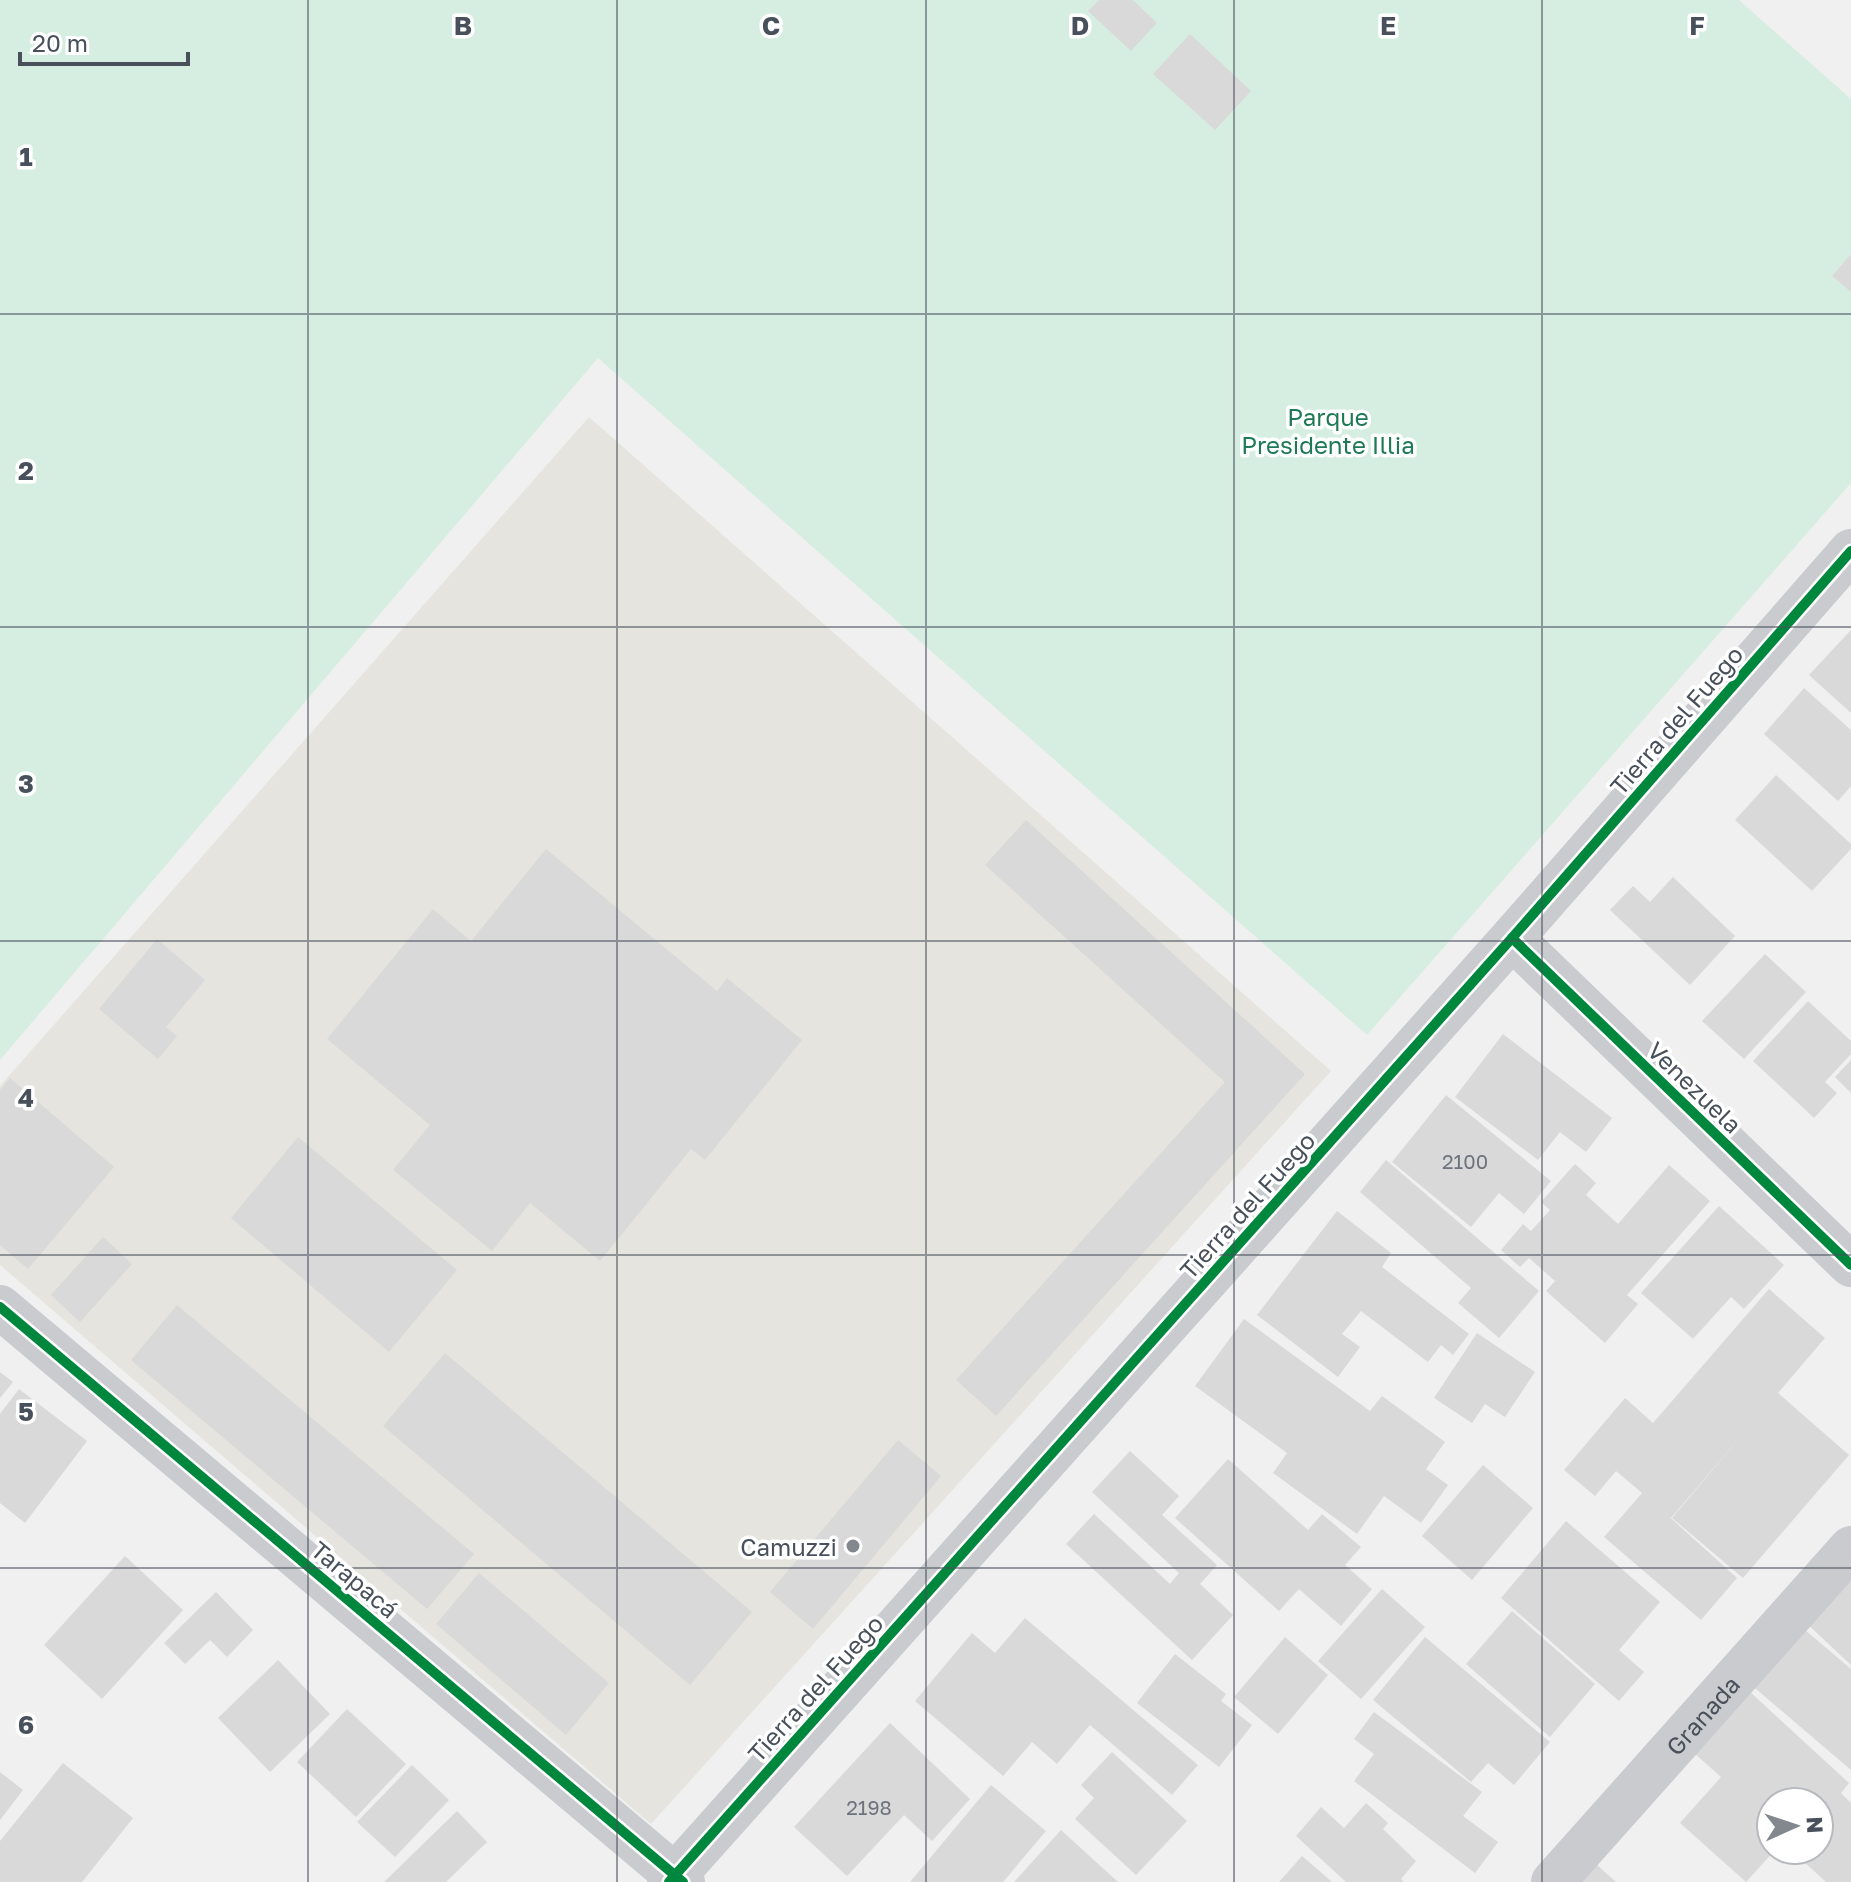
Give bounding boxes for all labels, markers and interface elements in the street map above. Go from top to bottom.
text: B [454,10,472,41]
text: C [762,10,780,41]
text: D [1071,10,1089,41]
text: E [1380,10,1396,41]
text: F [1689,10,1705,41]
scale bar [20,16,188,66]
text: 20 m [32,28,88,57]
text: 1 [19,141,33,172]
park label: Parque Presidente Illia [1241,402,1415,459]
text: 2 [18,455,34,486]
street label: Tierra del Fuego [1604,640,1748,800]
text: 3 [18,768,34,799]
street label: Venezuela [1642,1035,1748,1139]
text: 4 [18,1082,34,1113]
street label: Tierra del Fuego [1173,1126,1321,1284]
house number: 2100 [1442,1149,1488,1173]
text: 5 [18,1396,34,1427]
place label: Camuzzi [740,1532,837,1561]
street label: Tarapacá [306,1534,404,1624]
marker: Camuzzi [844,1537,862,1555]
street label: Tierra del Fuego [741,1609,889,1767]
street label: Granada [1659,1669,1745,1760]
text: 6 [18,1709,34,1740]
north arrow [1755,1786,1835,1866]
house number: 2198 [846,1795,892,1819]
text: N [1802,1816,1829,1834]

